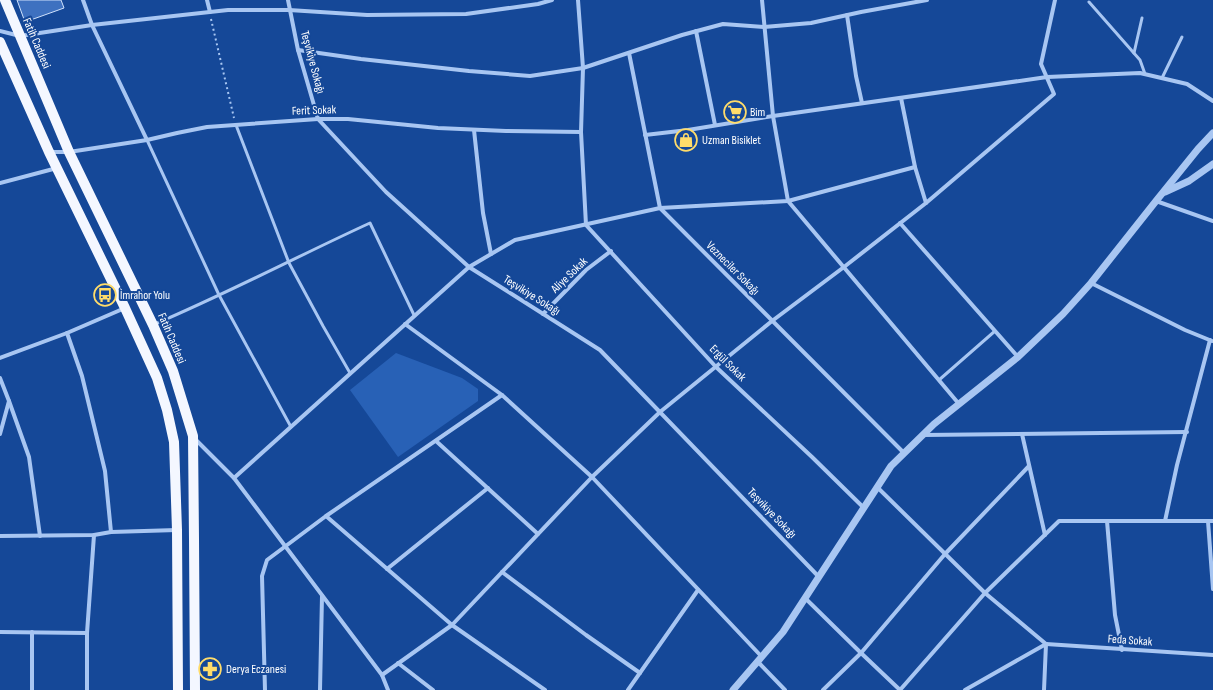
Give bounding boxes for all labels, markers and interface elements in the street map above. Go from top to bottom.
street label: Fatih Caddesi [19,16,54,71]
street label: Teşvikiye Sokağı [297,29,328,95]
supermarket icon: Bim [722,99,748,125]
street label: Ferit Sokak [292,102,337,119]
place label: Bim [750,105,766,120]
shop icon: Uzman Bisiklet [673,127,699,153]
place label: Uzman Bisiklet [702,133,761,148]
street label: Vezneciler Sokağı [703,238,763,298]
street label: Aliye Sokak [547,254,591,297]
street label: Teşvikiye Sokağı [500,272,563,319]
bus stop icon: İmrahor Yolu [92,282,118,308]
place label: İmrahor Yolu [120,288,170,303]
street label: Fatih Caddesi [154,311,189,366]
street label: Ergül Sokak [706,342,749,385]
street label: Teşvikiye Sokağı [744,485,799,542]
street label: Feda Sokak [1107,631,1153,650]
pharmacy icon: Derya Eczanesi [197,656,223,682]
place label: Derya Eczanesi [226,662,286,677]

